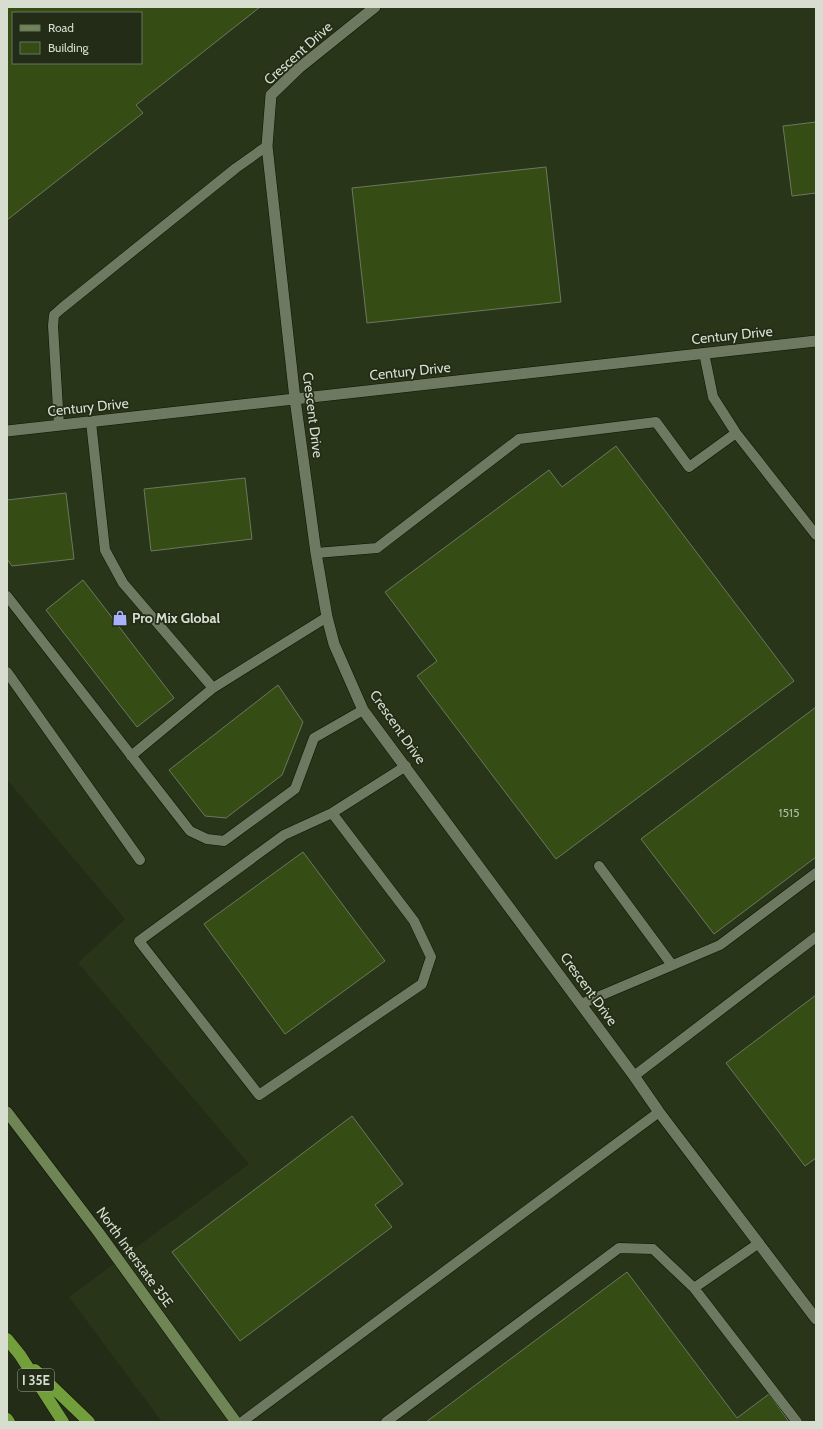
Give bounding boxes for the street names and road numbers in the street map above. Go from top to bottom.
street label: Crescent Drive [260,17,336,89]
street label: Century Drive [691,322,773,348]
street label: Century Drive [369,358,451,384]
street label: Crescent Drive [299,371,327,459]
street label: Century Drive [47,394,129,420]
street label: Crescent Drive [366,687,430,767]
street label: Crescent Drive [556,949,622,1029]
street label: North Interstate 35E [93,1203,178,1311]
road number: I 35E [18,1369,54,1391]

